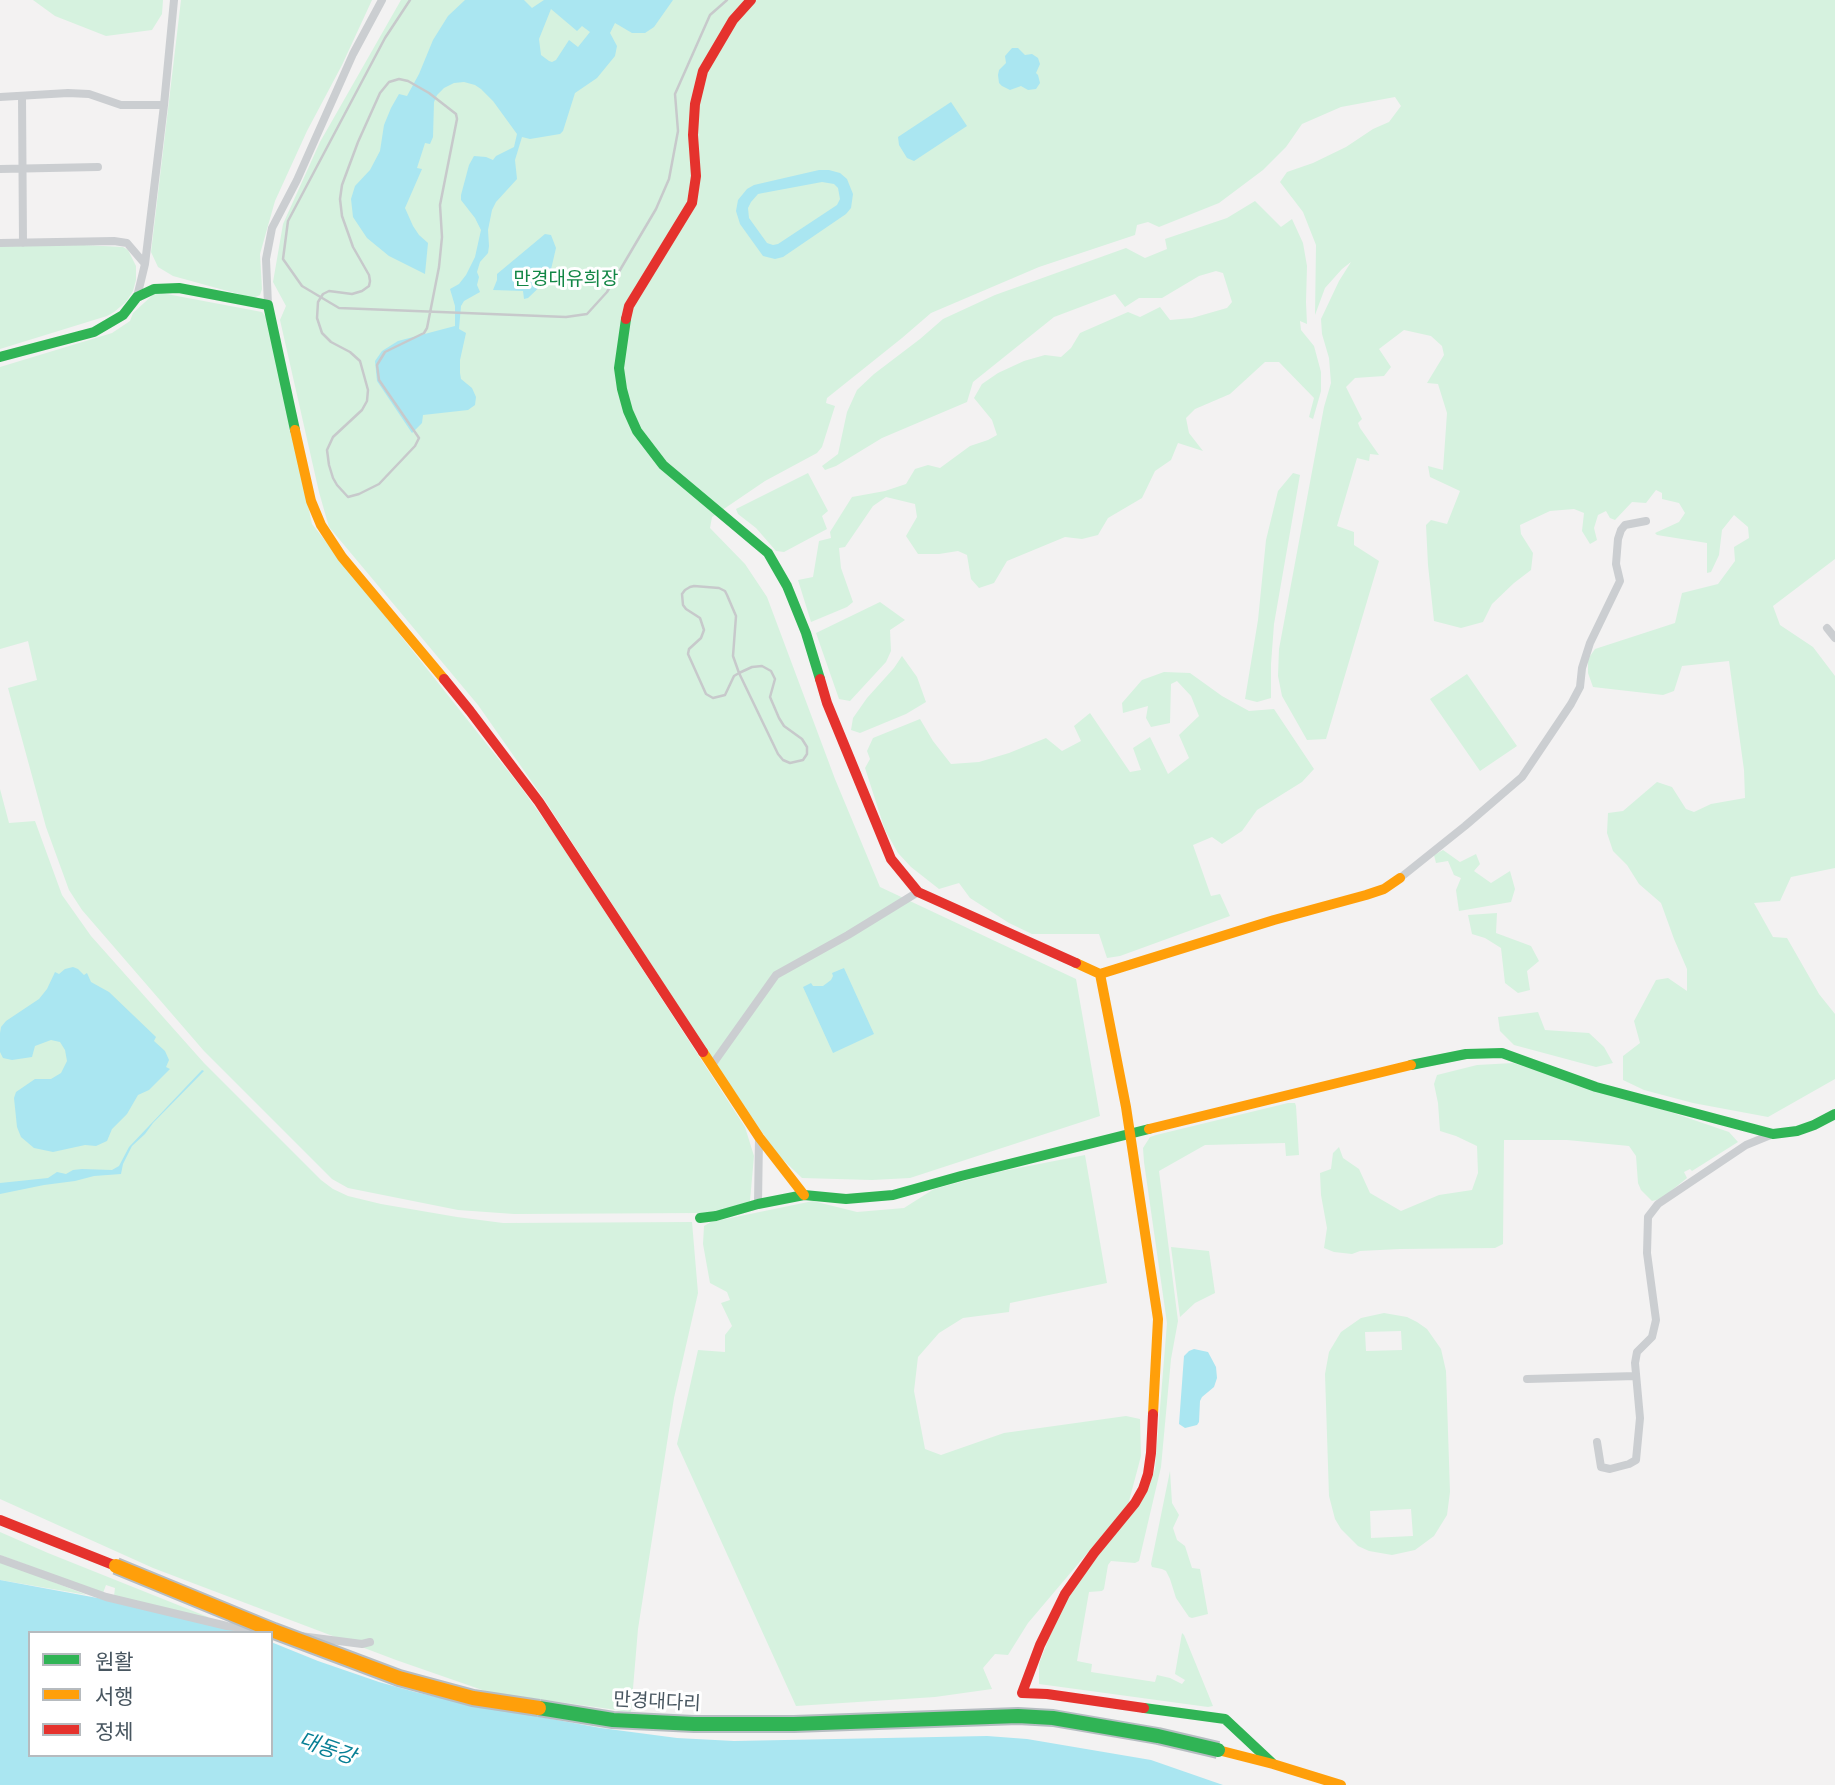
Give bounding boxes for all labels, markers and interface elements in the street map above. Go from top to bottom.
park label: 만경대유희장 [514,268,618,290]
legend [28,1631,273,1757]
text: 원활 [95,1649,134,1674]
text: 서행 [95,1684,134,1709]
street label: 만경대다리 [613,1688,701,1716]
text: 정체 [95,1719,134,1744]
water label: 대동강 [295,1728,359,1770]

